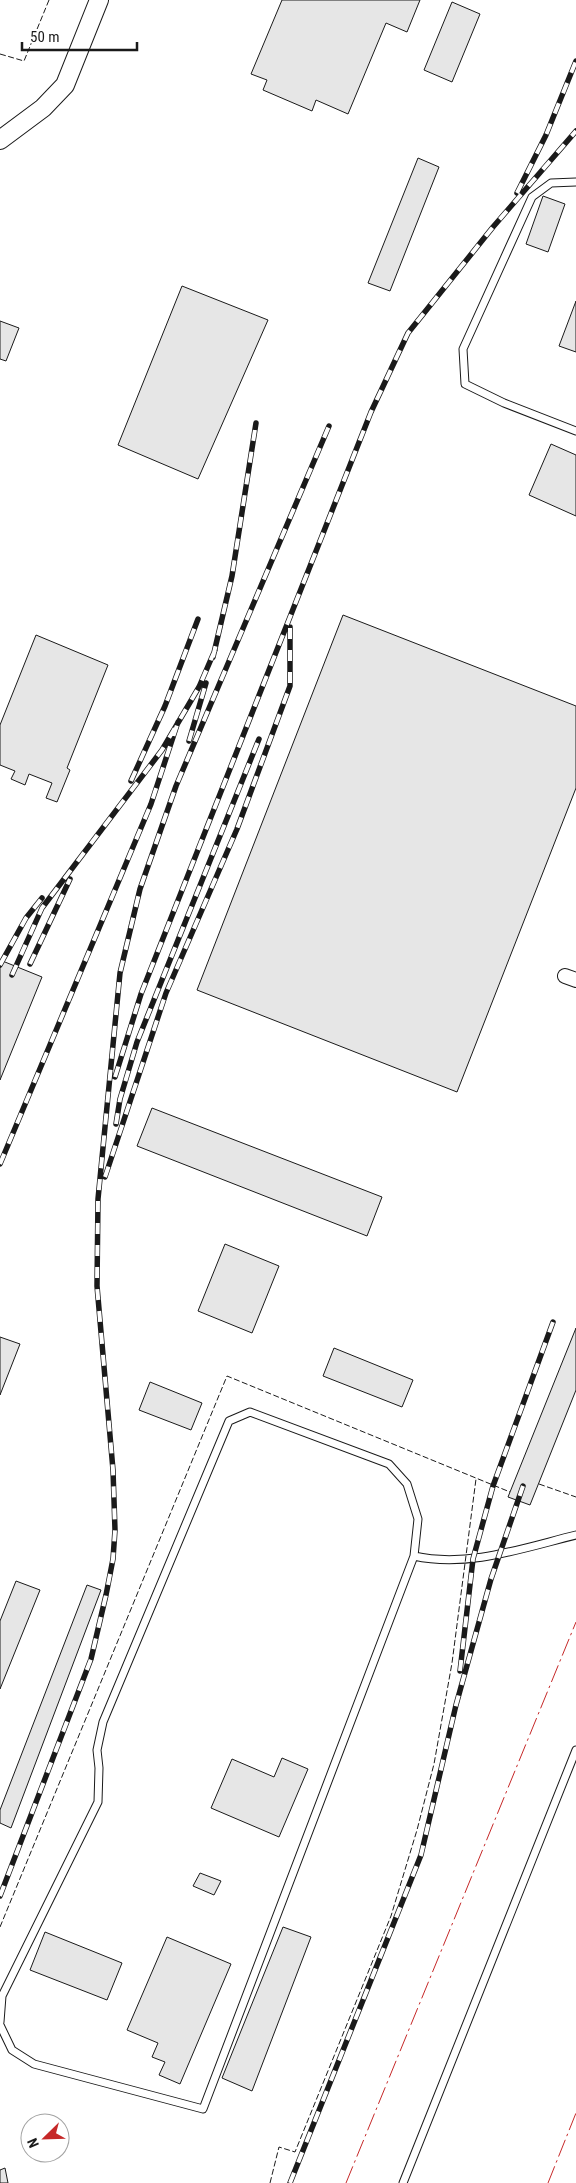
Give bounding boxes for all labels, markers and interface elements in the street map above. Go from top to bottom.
scale bar [22,20,138,52]
text: 50 m [30,28,60,46]
north arrow [20,2113,70,2163]
text: N [24,2136,42,2150]

